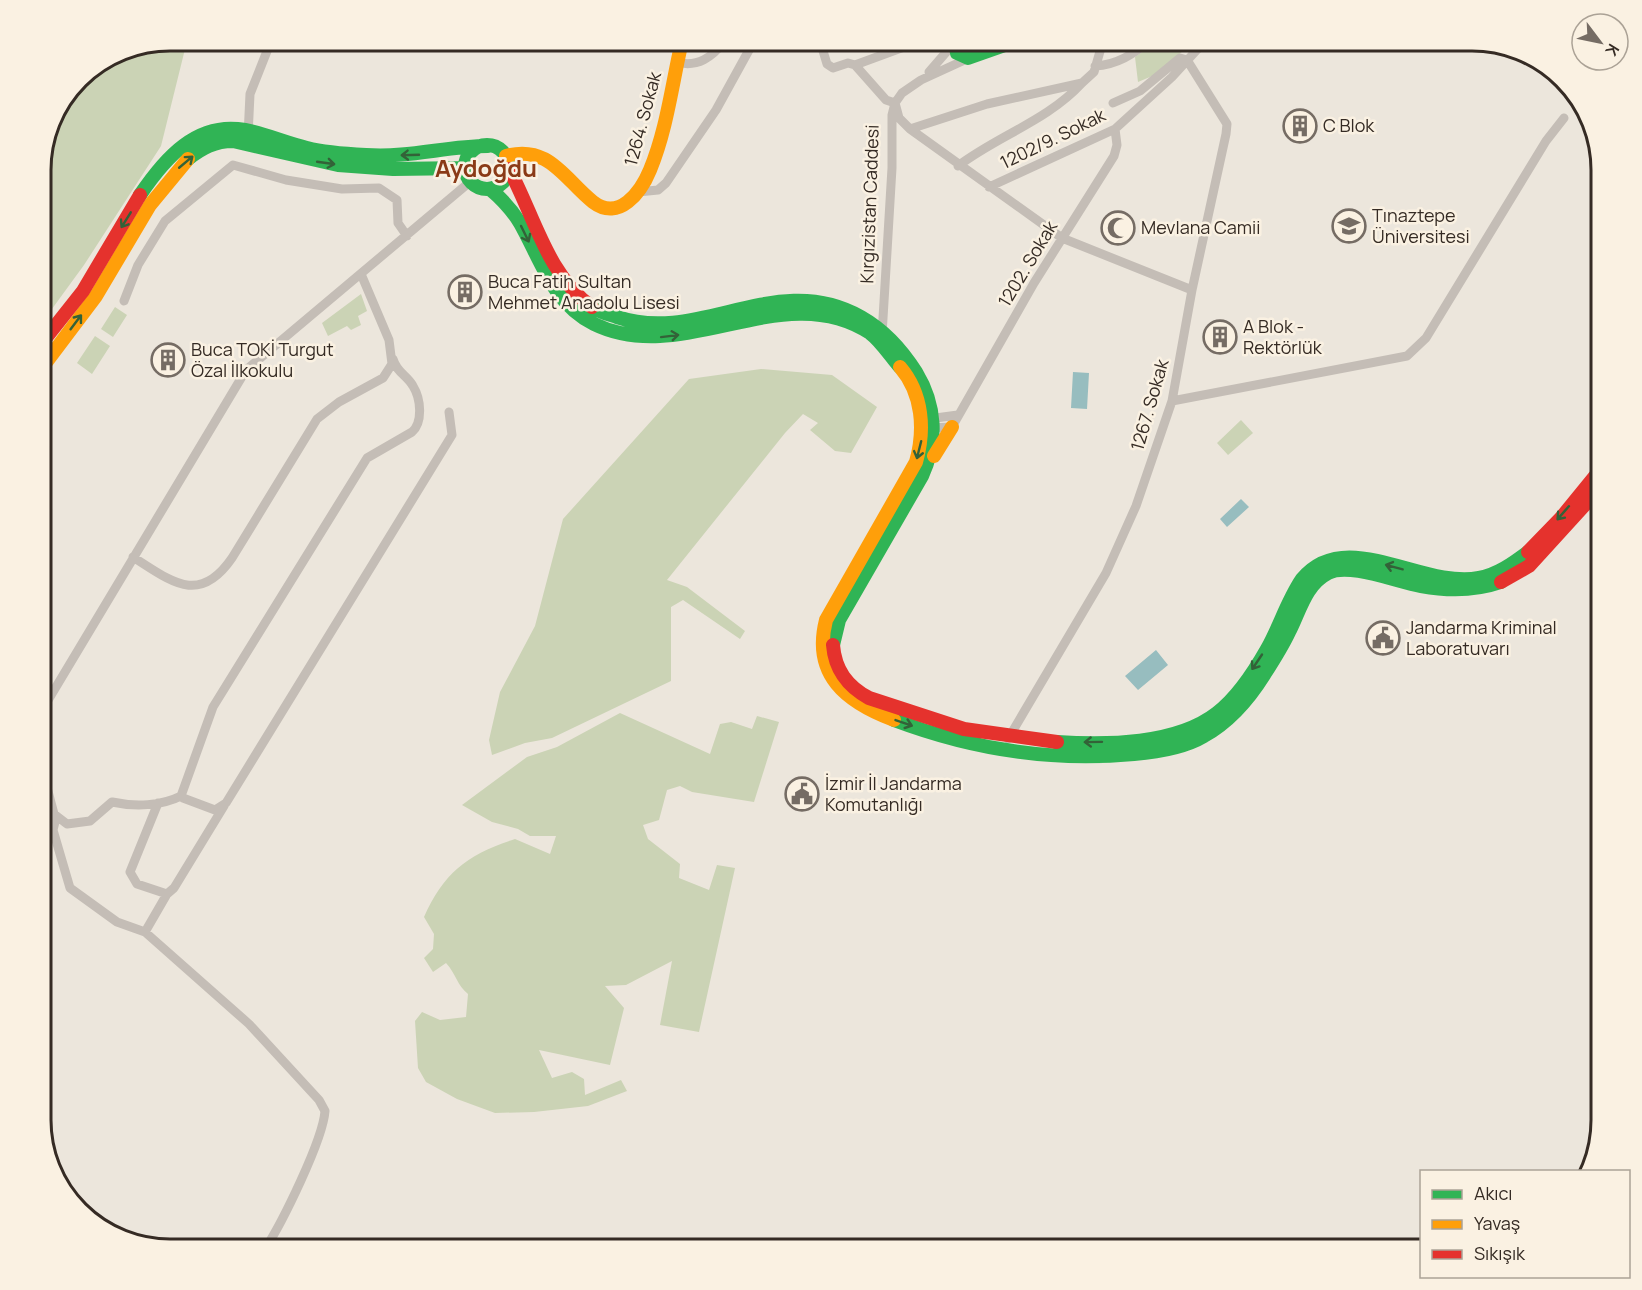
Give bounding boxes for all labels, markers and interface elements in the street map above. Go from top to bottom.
north arrow [1570,12,1630,72]
text: K [1600,40,1625,61]
street label: 1264. Sokak [618,68,666,168]
street label: 1202/9. Sokak [996,102,1110,174]
building icon: C Blok [1282,108,1318,144]
place label: C Blok [1323,113,1375,137]
street label: Kırgızistan Caddesi [854,124,884,284]
one-way arrow [400,149,420,161]
district label: Aydoğdu [435,151,537,184]
one-way arrow [178,155,193,169]
one-way arrow [316,158,336,169]
place label: Tınaztepe Üniversitesi [1372,203,1470,248]
school or university icon: Tınaztepe Üniversitesi [1331,208,1367,244]
mosque icon: Mevlana Camii [1100,210,1136,246]
one-way arrow [120,211,132,228]
street label: 1202. Sokak [992,215,1063,311]
place label: Mevlana Camii [1141,215,1260,239]
one-way arrow [520,224,532,242]
place label: Buca Fatih Sultan Mehmet Anadolu Lisesi [488,269,680,314]
building icon: Buca Fatih Sultan Mehmet Anadolu Lisesi [447,274,483,310]
place label: A Blok - Rektörlük [1243,314,1323,359]
one-way arrow [70,315,83,331]
building icon: A Blok - Rektörlük [1202,319,1238,355]
one-way arrow [660,330,679,341]
place label: Buca TOKİ Turgut Özal İlkokulu [191,337,334,382]
building icon: Buca TOKİ Turgut Özal İlkokulu [150,342,186,378]
street label: 1267. Sokak [1125,355,1174,453]
one-way arrow [913,441,925,460]
one-way arrow [1556,505,1570,520]
one-way arrow [1384,561,1403,572]
place label: Jandarma Kriminal Laboratuvarı [1406,615,1557,660]
public building icon: Jandarma Kriminal Laboratuvarı [1365,620,1401,656]
one-way arrow [1251,654,1264,671]
one-way arrow [894,719,913,730]
one-way arrow [1083,736,1103,748]
place label: İzmir İl Jandarma Komutanlığı [825,771,962,816]
public building icon: İzmir İl Jandarma Komutanlığı [784,776,820,812]
legend [1420,1170,1630,1278]
text: Akıcı [1474,1181,1512,1205]
text: Yavaş [1474,1211,1520,1235]
text: Sıkışık [1474,1241,1526,1265]

